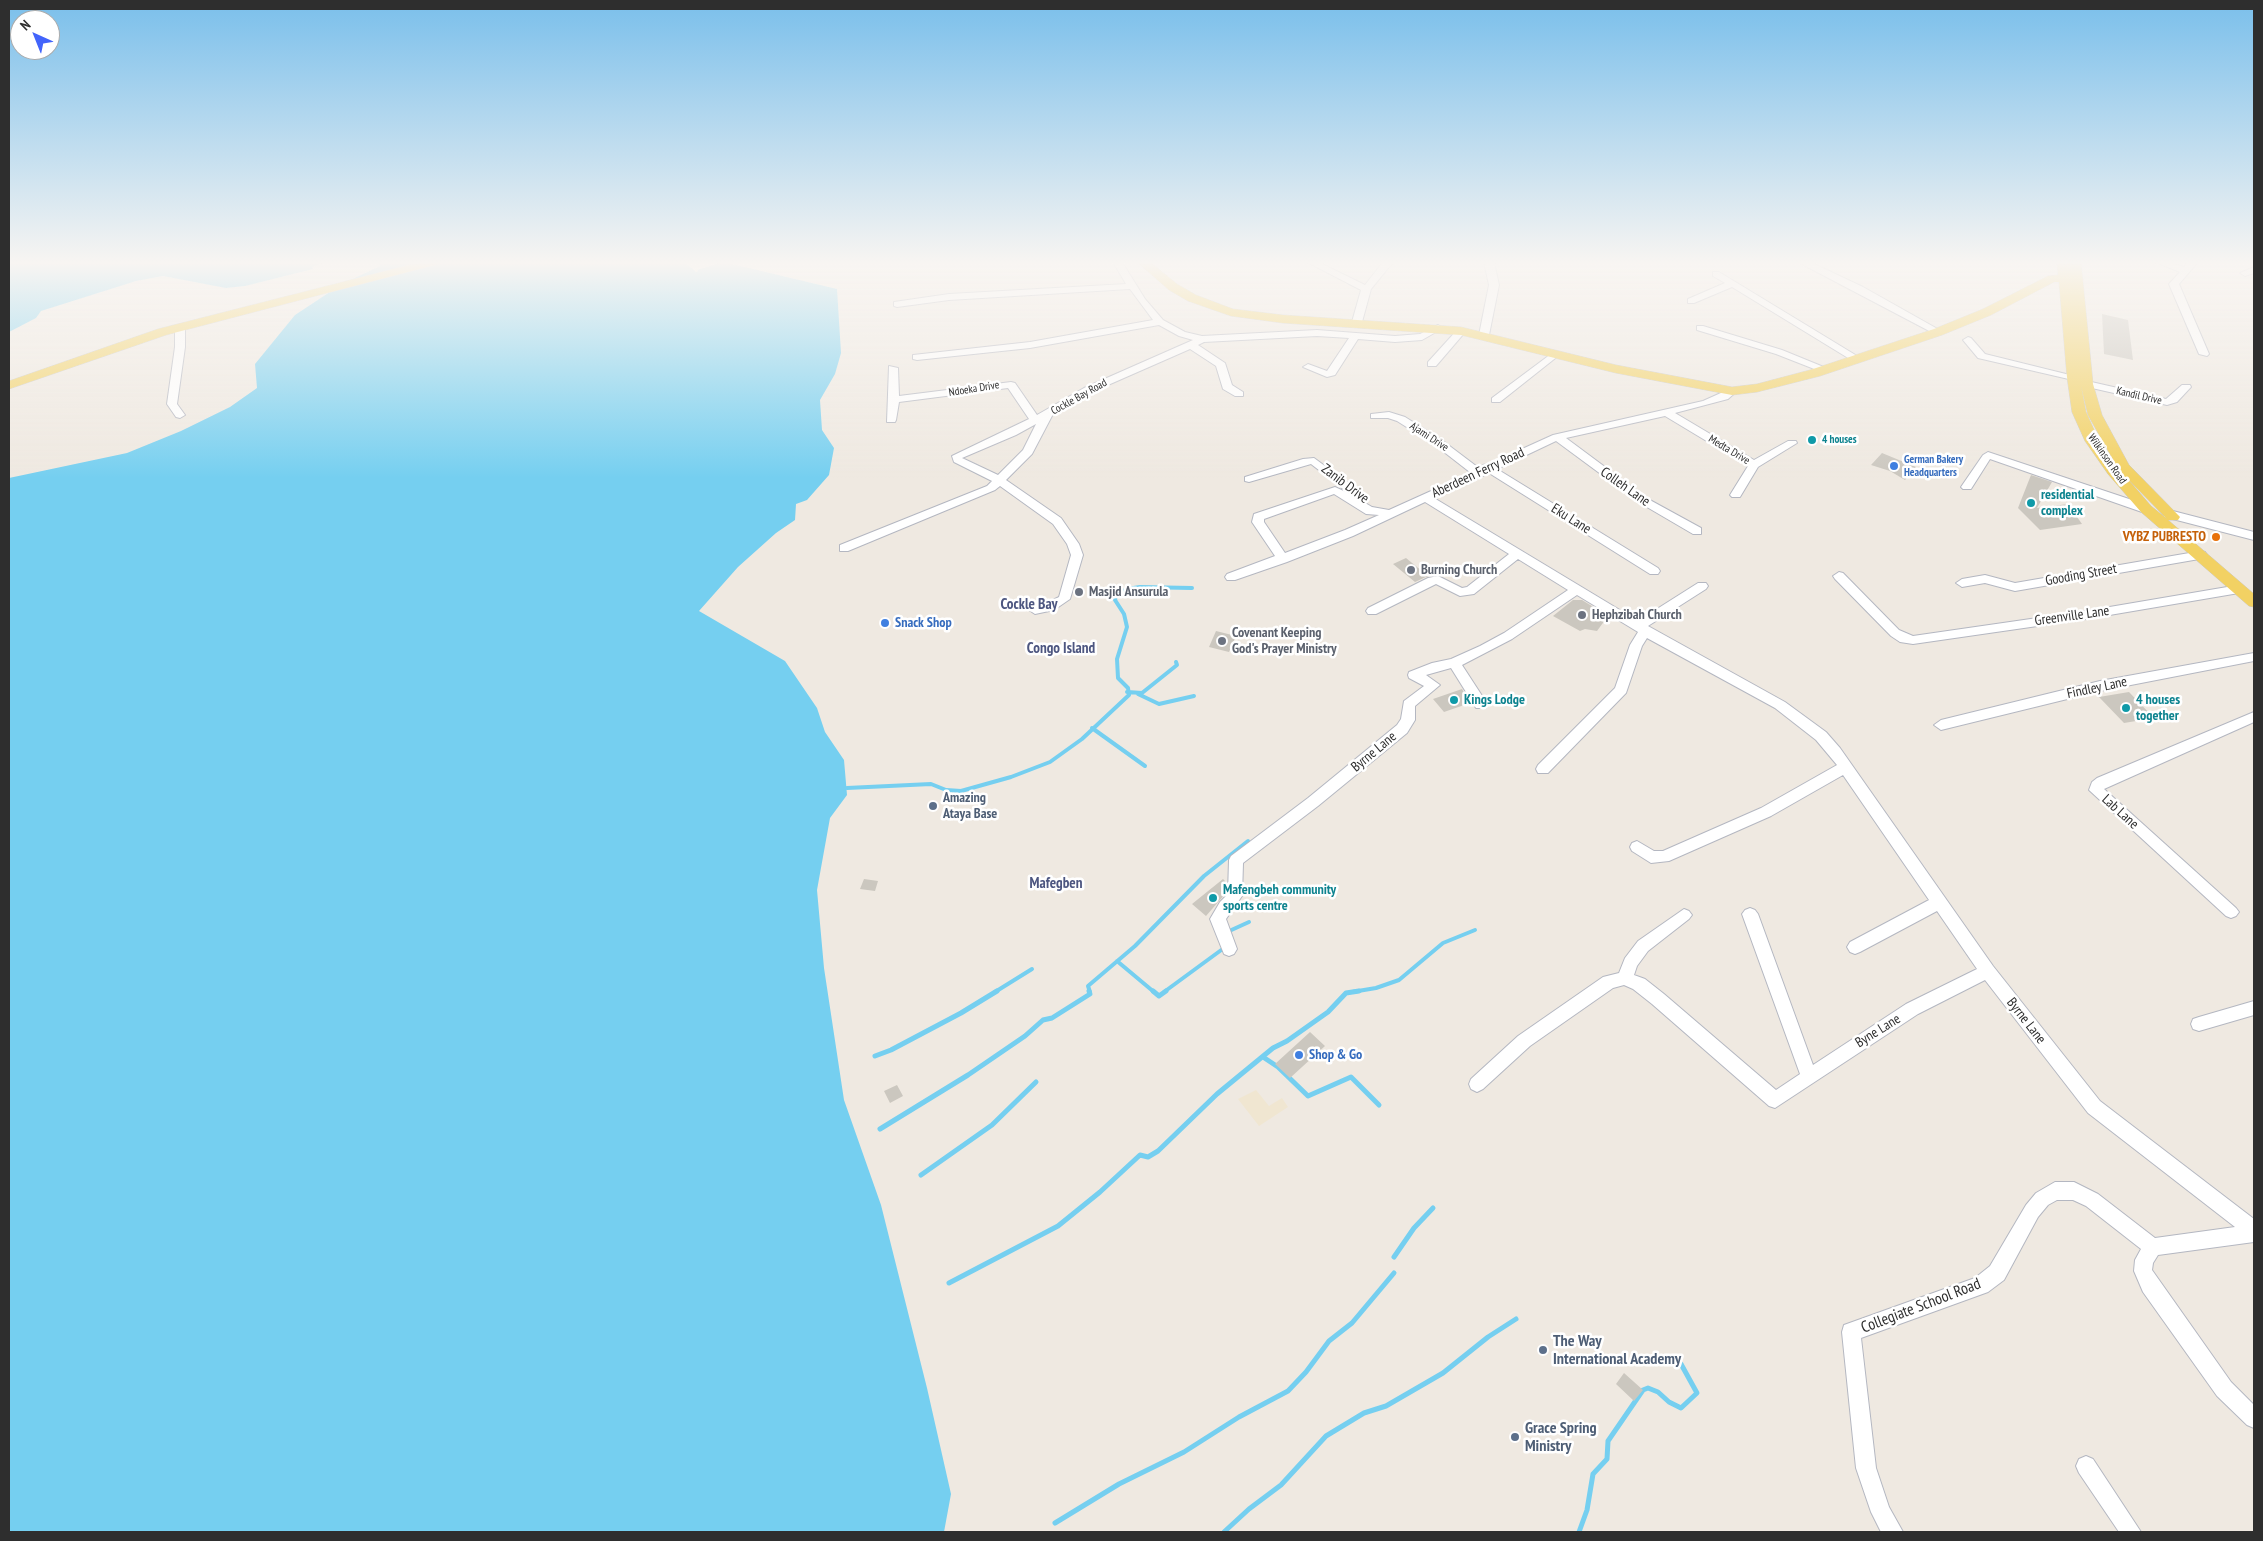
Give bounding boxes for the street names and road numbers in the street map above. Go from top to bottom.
street label: Cockle Bay Road [1049,376,1109,418]
street label: Ndoeka Drive [948,378,1000,400]
street label: Kandil Drive [2115,384,2163,408]
street label: Ajami Drive [1407,420,1451,454]
street label: Wilkinson Road [2085,431,2129,487]
street label: Medta Drive [1706,432,1752,468]
street label: Aberdeen Ferry Road [1429,444,1527,502]
street label: Zanib Drive [1318,461,1372,507]
street label: Colleh Lane [1597,464,1653,510]
street label: Eku Lane [1548,500,1594,538]
street label: Gooding Street [2044,560,2118,590]
street label: Greenville Lane [2034,602,2110,630]
street label: Findley Lane [2065,673,2129,703]
street label: Byrne Lane [1348,728,1400,776]
street label: Lab Lane [2098,791,2142,833]
street label: Byrne Lane [2003,995,2049,1047]
street label: Byne Lane [1852,1011,1904,1051]
street label: Collegiate School Road [1858,1274,1984,1338]

